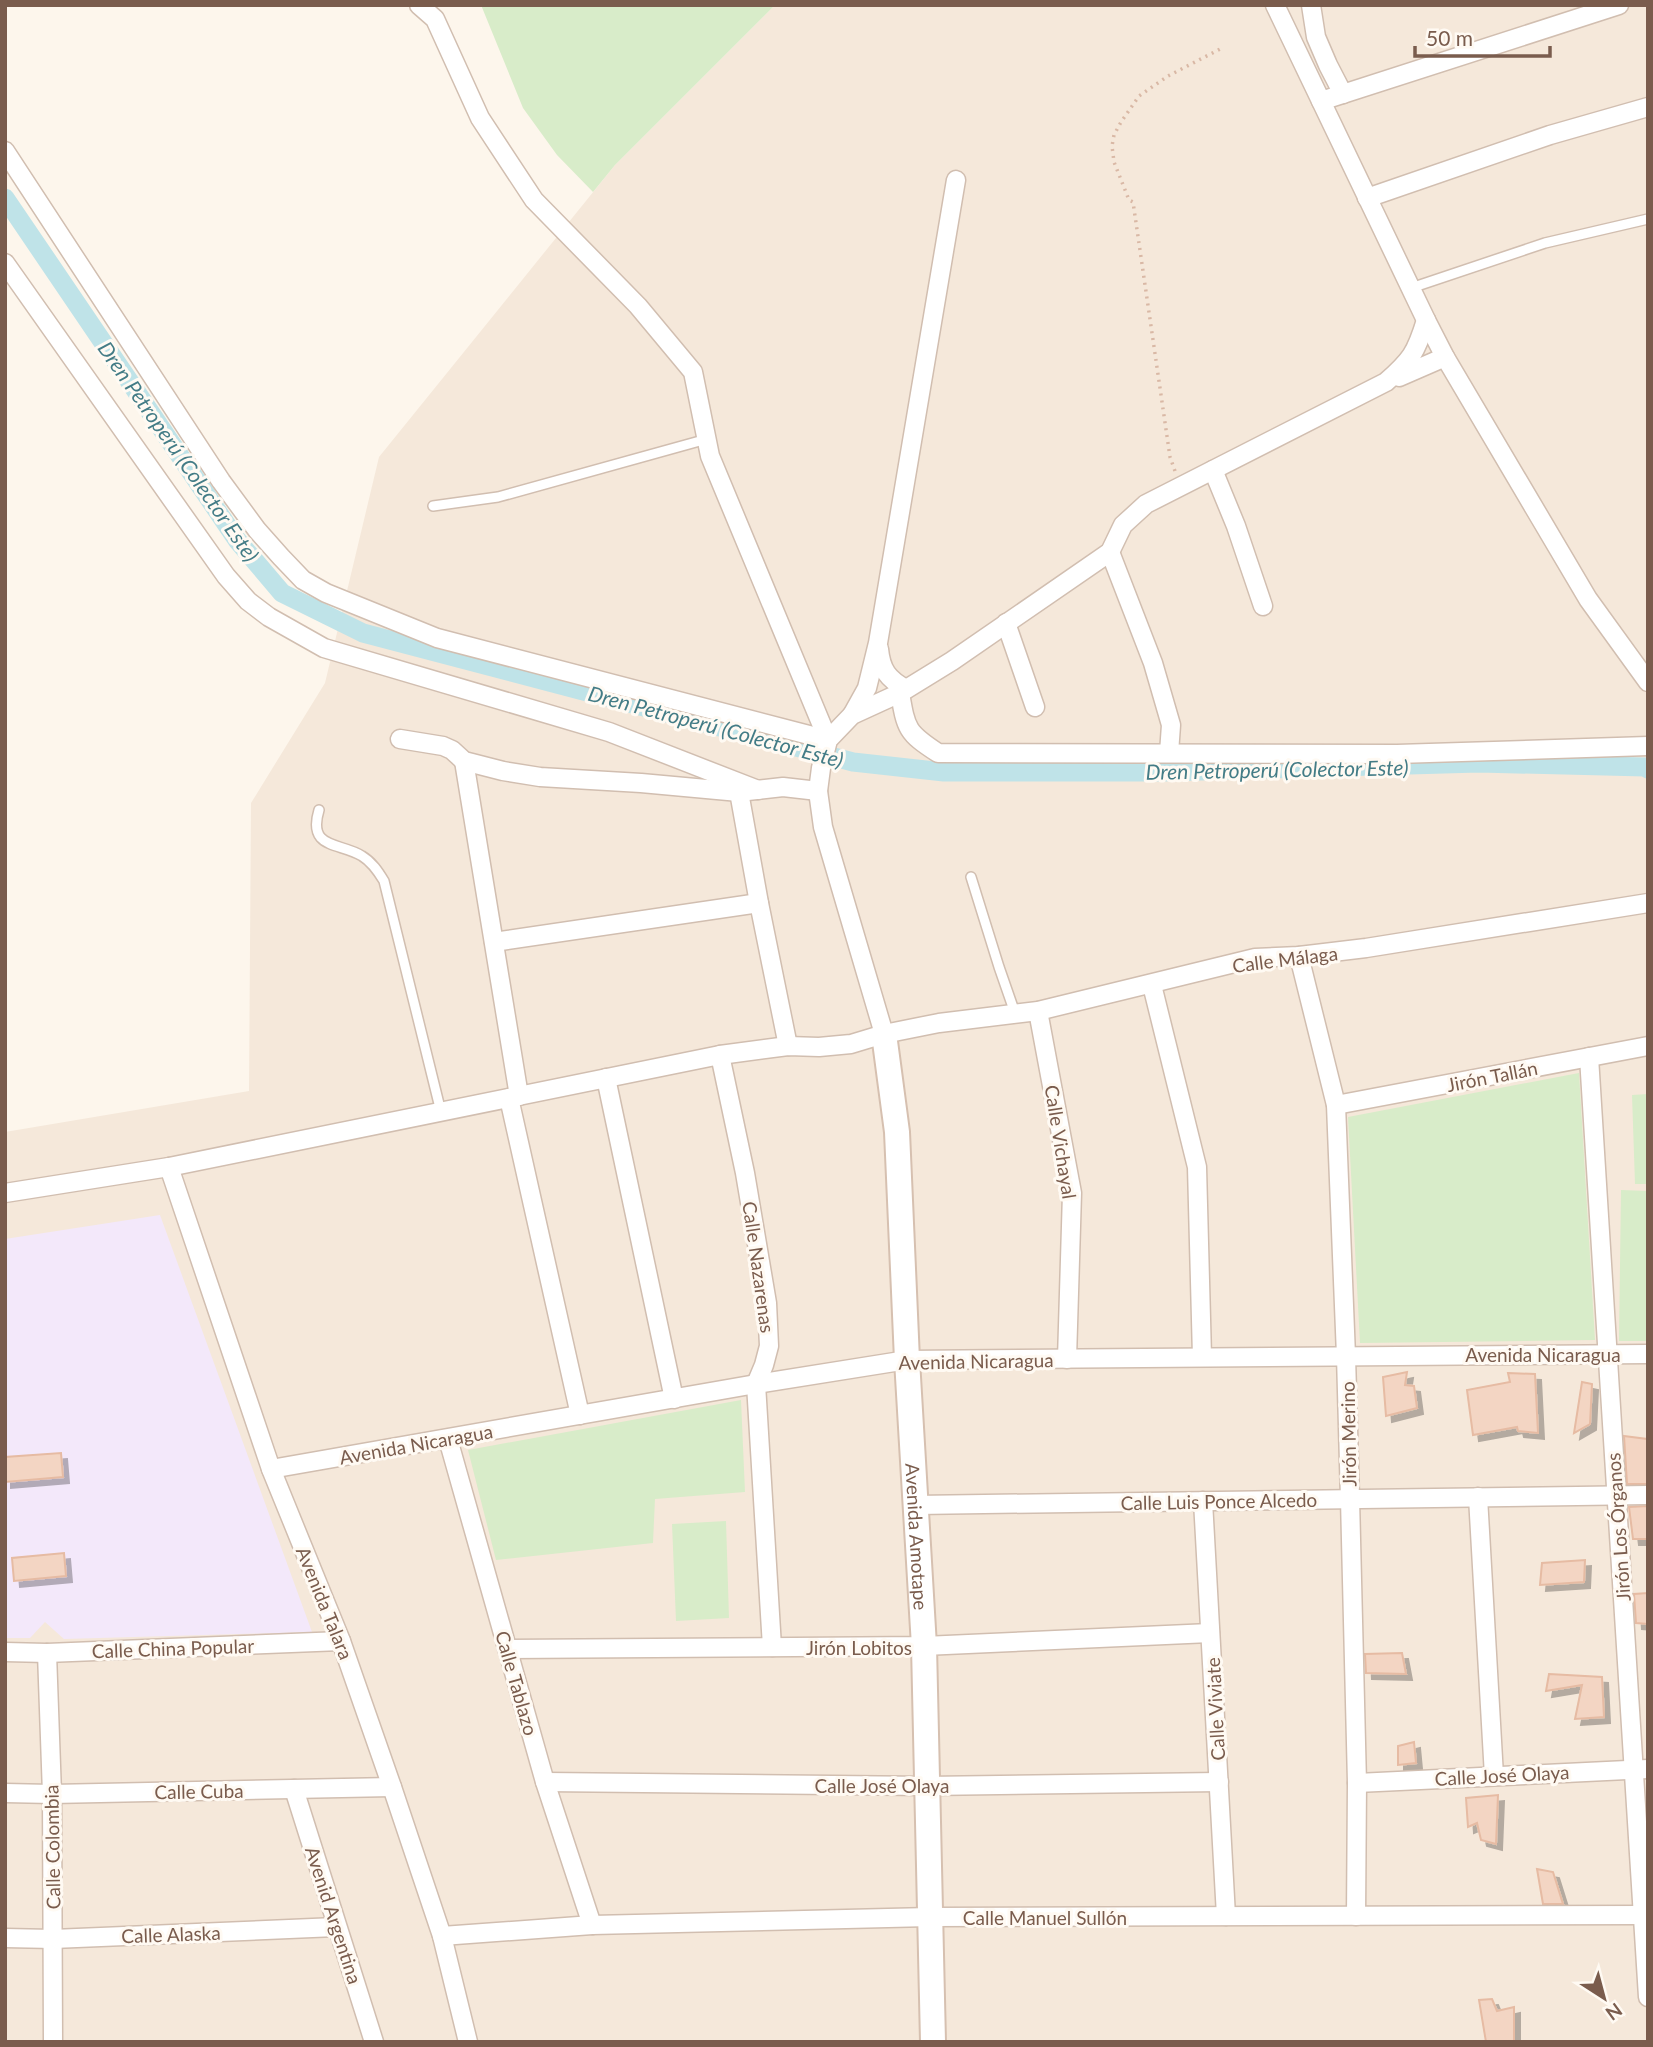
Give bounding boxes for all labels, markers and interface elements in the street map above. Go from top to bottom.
scale bar [1415,14,1550,58]
text: 50 m [1426,25,1473,50]
water label: Dren Petroperú (Colector Este) [93,336,265,566]
water label: Dren Petroperú (Colector Este) [586,680,846,772]
water label: Dren Petroperú (Colector Este) [1145,754,1409,784]
street label: Calle Málaga [1231,941,1339,977]
street label: Jirón Tallán [1445,1056,1539,1096]
street label: Calle Vichayal [1041,1083,1081,1201]
street label: Calle Nazarenas [738,1200,780,1334]
street label: Avenida Nicaragua [1465,1343,1621,1366]
street label: Avenida Nicaragua [898,1348,1054,1374]
street label: Jirón Merino [1336,1381,1360,1487]
street label: Avenida Nicaragua [338,1419,494,1469]
street label: Jirón Los Órganos [1601,1452,1635,1602]
street label: Avenida Amotape [902,1462,933,1611]
street label: Calle Luis Ponce Alcedo [1121,1488,1317,1514]
street label: Avenida Talara [292,1543,358,1663]
street label: Calle Tablazo [491,1628,543,1738]
street label: Calle China Popular [91,1634,255,1662]
street label: Jirón Lobitos [806,1636,912,1659]
street label: Calle Viviate [1201,1657,1229,1761]
street label: Calle José Olaya [1434,1760,1570,1790]
street label: Calle José Olaya [815,1774,949,1797]
street label: Calle Cuba [154,1779,244,1803]
street label: Calle Colombia [39,1784,65,1910]
street label: Avenid Argentina [301,1843,367,1987]
street label: Calle Manuel Sullón [963,1906,1127,1929]
street label: Calle Alaska [121,1921,221,1947]
north arrow [1569,1963,1639,2033]
text: N [1602,1999,1627,2026]

